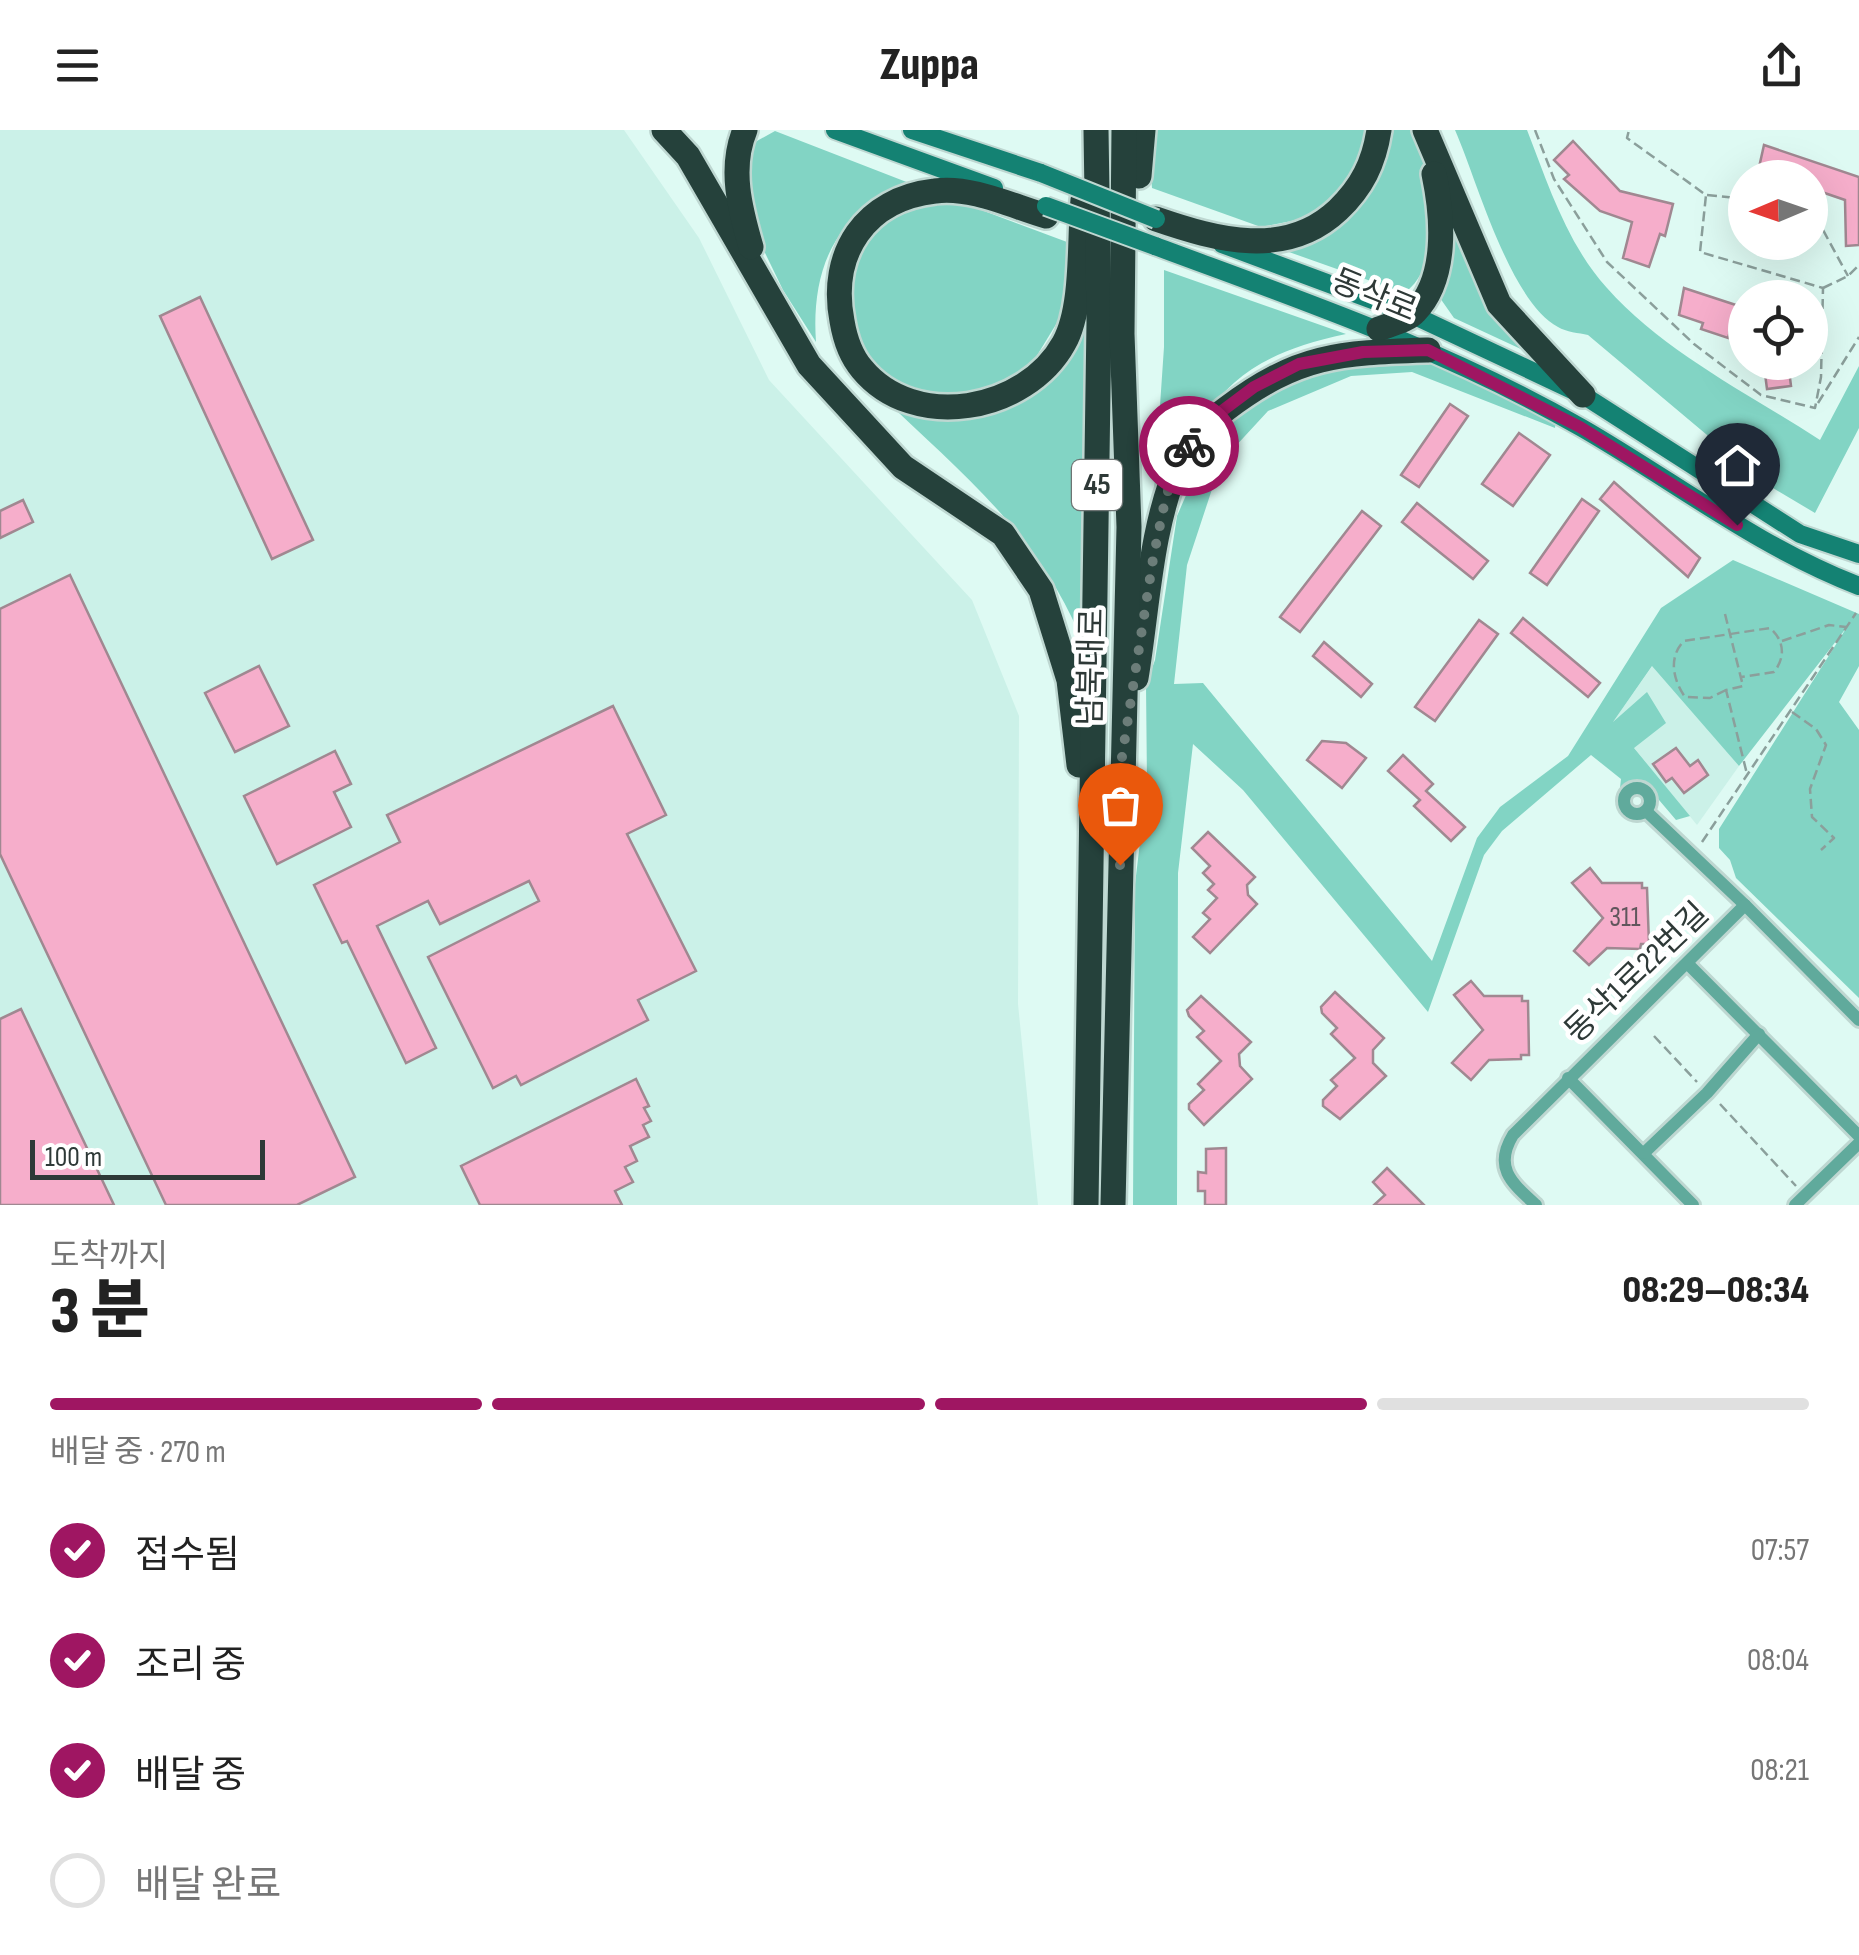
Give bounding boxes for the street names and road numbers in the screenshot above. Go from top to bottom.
street label: 동삭로 [1326,261,1422,331]
road number: 45 [1072,460,1122,510]
street label: 남북대로 [1071,608,1113,726]
street label: 동삭1로22번길 [1557,895,1717,1051]

